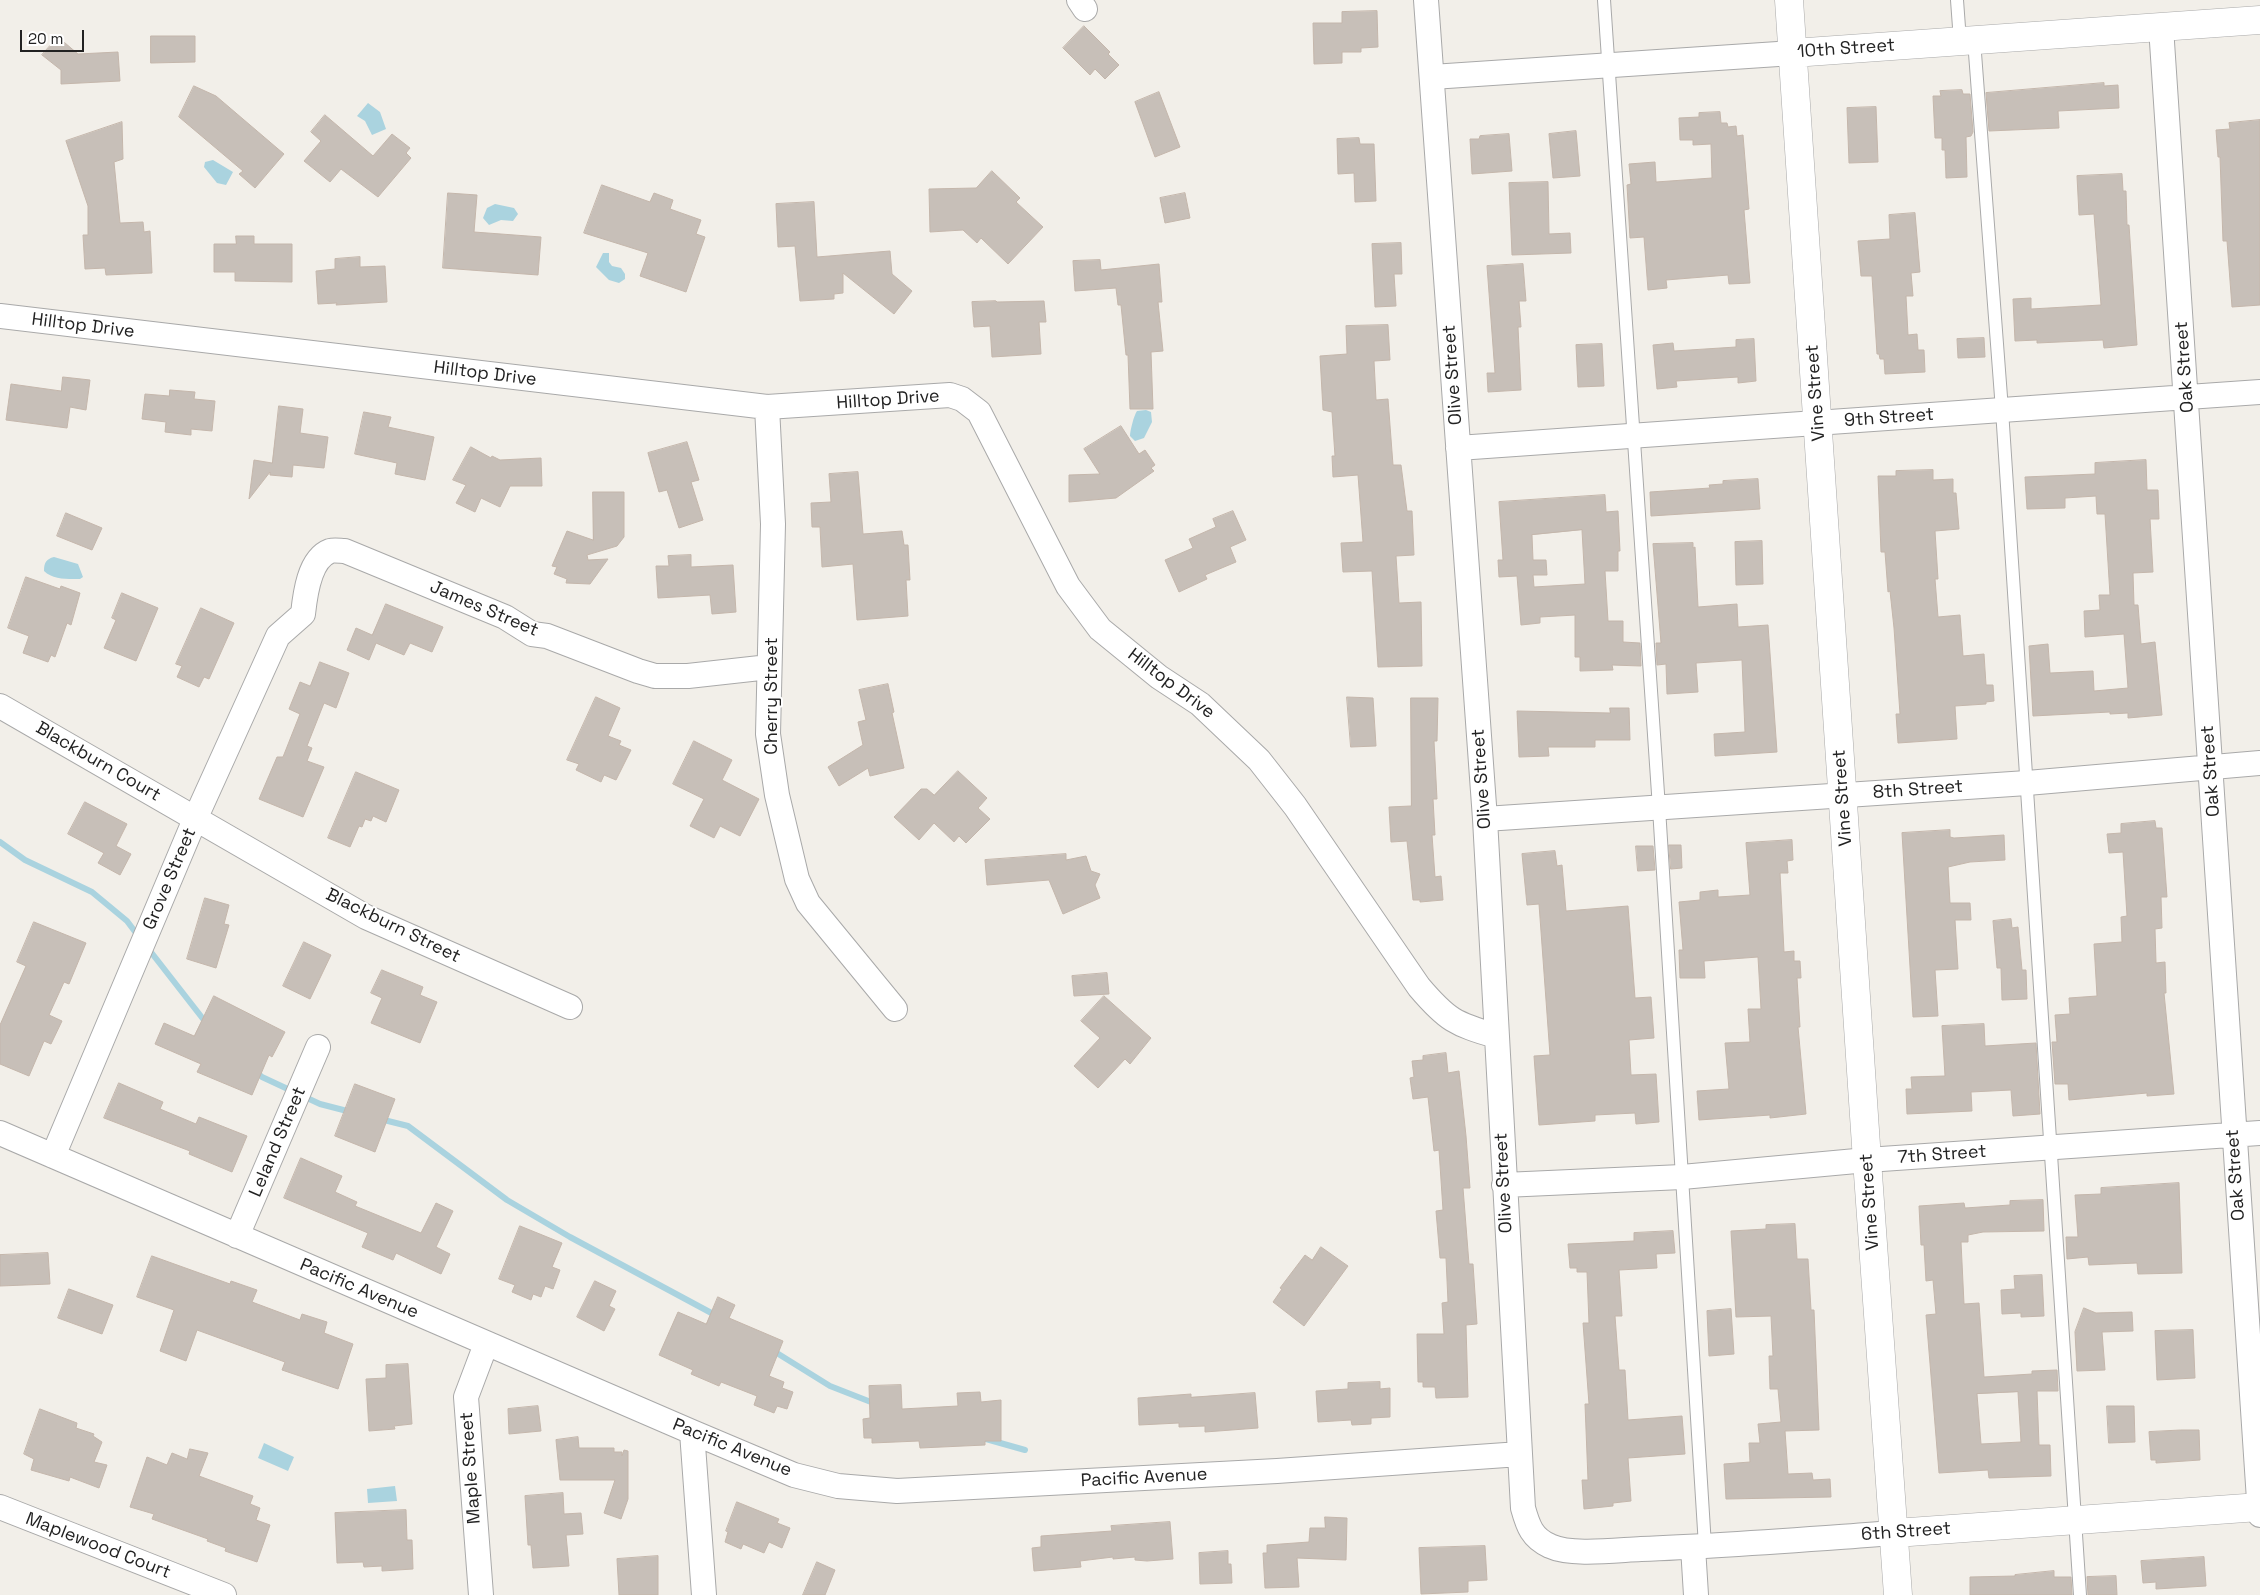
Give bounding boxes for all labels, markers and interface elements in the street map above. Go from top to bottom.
scale bar [22,20,86,52]
text: 20 m [28,29,63,48]
street label: 10th Street [1796,35,1896,63]
street label: Hilltop Drive [30,309,136,343]
street label: Oak Street [2171,320,2199,414]
street label: Olive Street [1439,324,1467,426]
street label: Vine Street [1802,344,1830,442]
street label: Hilltop Drive [432,357,538,391]
street label: Hilltop Drive [836,386,940,414]
street label: 9th Street [1843,404,1935,432]
street label: James Street [426,576,542,642]
street label: Cherry Street [761,637,783,755]
street label: Hilltop Drive [1123,644,1219,724]
street label: Blackburn Court [32,717,164,807]
street label: Oak Street [2197,724,2225,818]
street label: Olive Street [1468,728,1496,830]
street label: Vine Street [1829,749,1857,847]
street label: 8th Street [1872,776,1964,804]
street label: Grove Street [139,825,201,933]
street label: Blackburn Street [322,884,464,968]
street label: Leland Street [245,1084,311,1200]
street label: Oak Street [2222,1128,2250,1222]
street label: Olive Street [1491,1132,1517,1234]
street label: 7th Street [1897,1141,1987,1169]
street label: Vine Street [1856,1153,1884,1251]
street label: Pacific Avenue [296,1254,422,1324]
street label: Maple Street [456,1411,486,1525]
street label: Pacific Avenue [669,1414,795,1482]
street label: Pacific Avenue [1080,1464,1208,1492]
street label: Maplewood Court [22,1508,174,1584]
street label: 6th Street [1860,1518,1952,1546]

